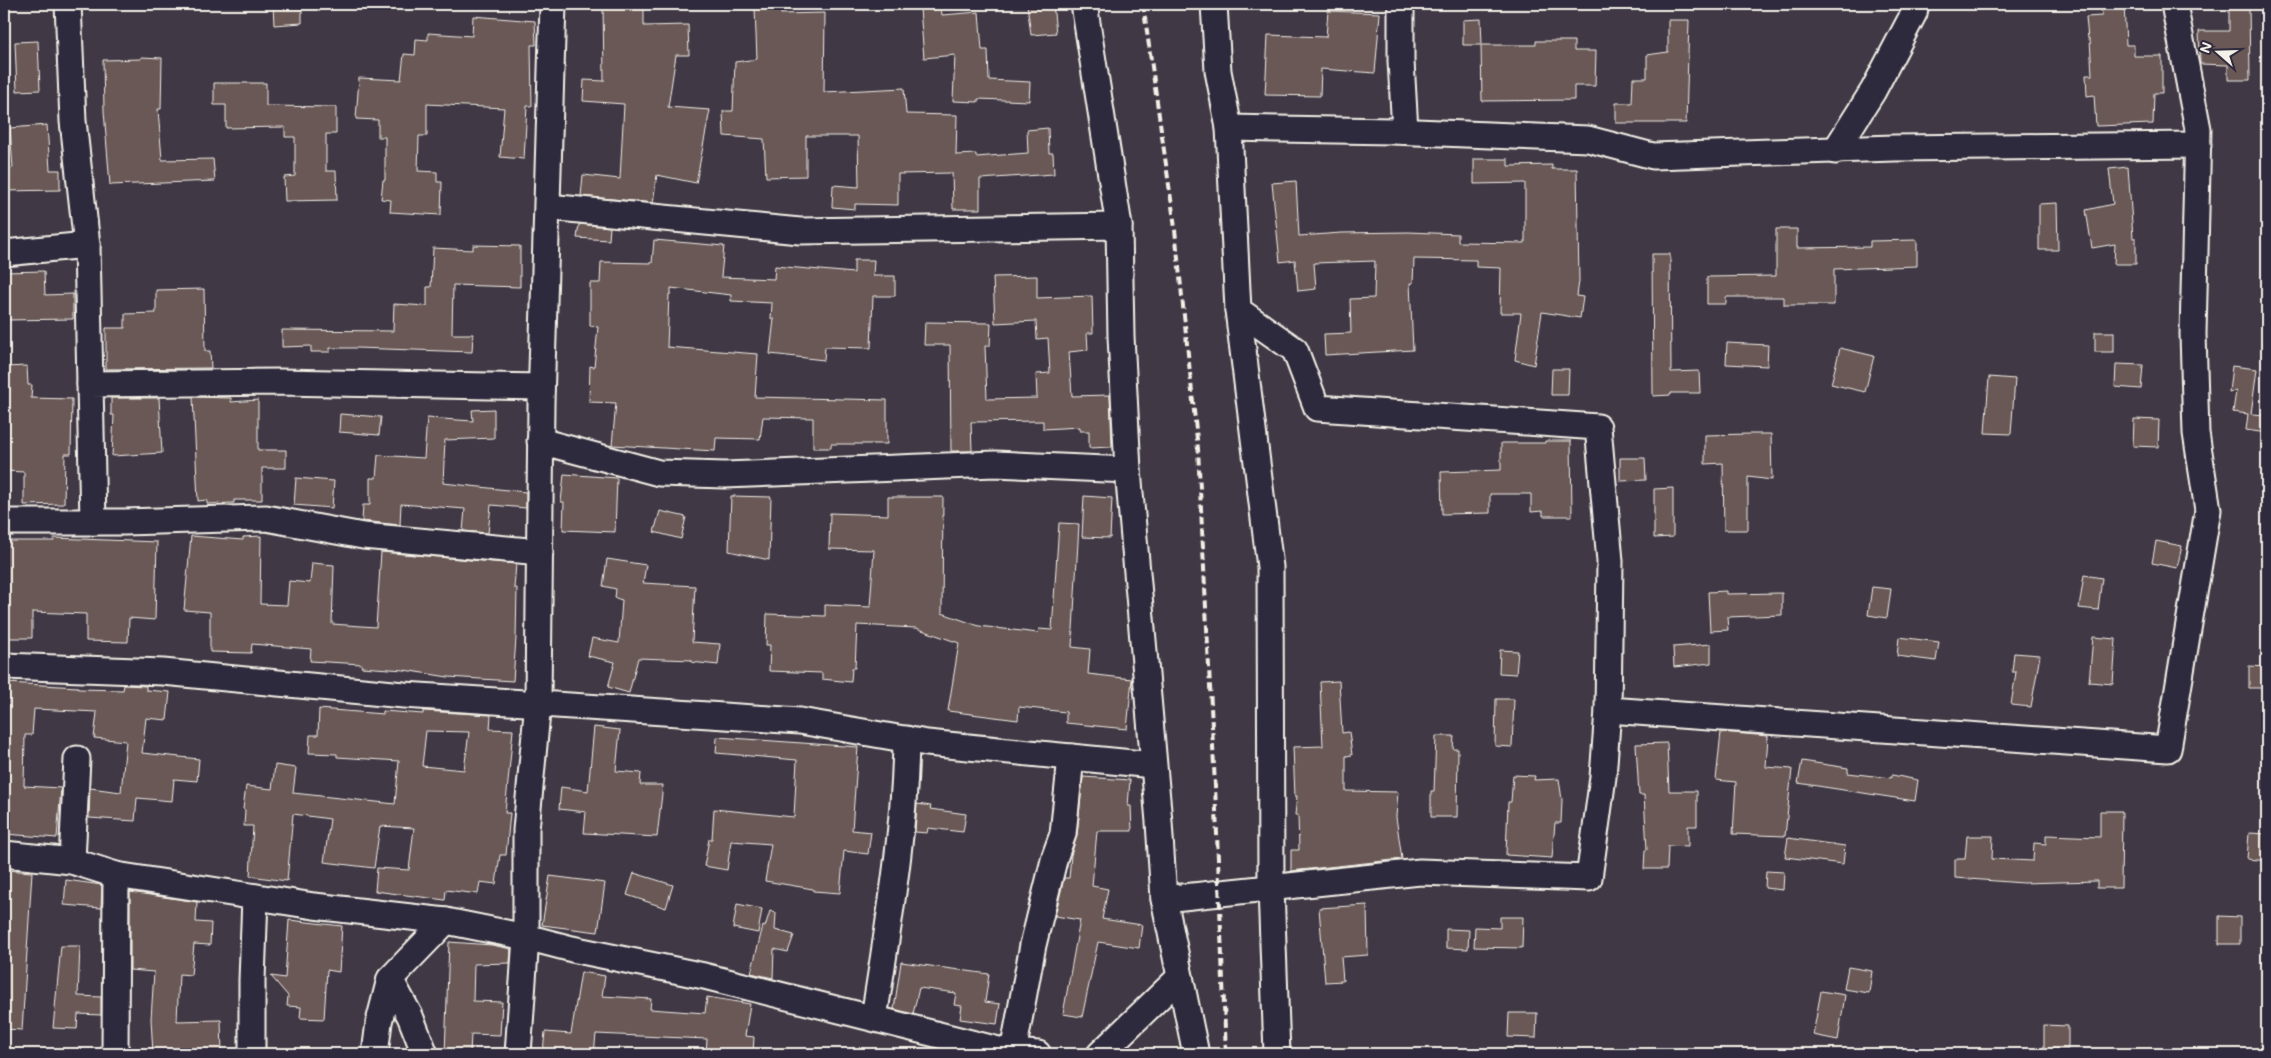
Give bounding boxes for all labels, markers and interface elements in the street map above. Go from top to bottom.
north arrow [2194,28,2244,78]
text: N [2195,39,2216,56]

